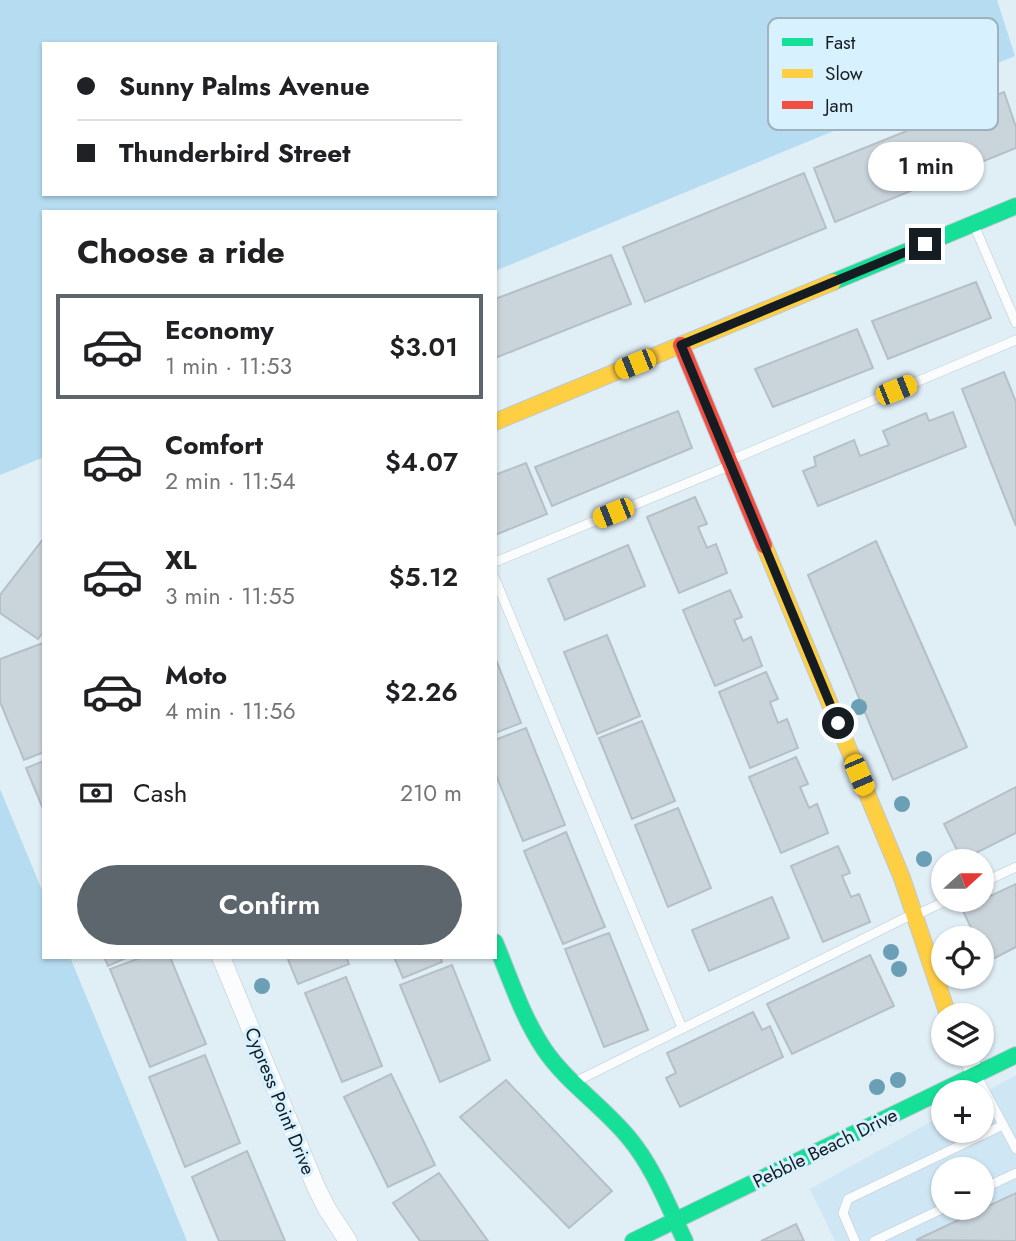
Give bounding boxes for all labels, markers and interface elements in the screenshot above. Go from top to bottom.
legend [768,18,998,130]
text: Fast [825,29,856,56]
text: Slow [825,60,863,87]
text: Sunny Palms Avenue [119,67,370,105]
text: Jam [822,92,854,119]
text: Thunderbird Street [119,134,351,172]
callout: 1 min [867,142,983,191]
text: 1 min [898,149,954,183]
route end [909,228,941,260]
text: Choose a ride [77,229,285,275]
text: Economy [165,311,274,349]
icon: car [81,315,144,378]
text: $3.01 [389,328,458,366]
car [612,346,659,382]
text: 1 min · 11:53 [165,349,292,383]
car [873,372,920,408]
text: Comfort [165,426,263,464]
icon: car [81,430,144,493]
text: $4.07 [385,443,458,481]
text: 2 min · 11:54 [165,464,296,498]
car [590,495,637,531]
text: XL [165,541,197,579]
icon: car [81,545,144,608]
text: $5.12 [389,558,458,596]
text: 3 min · 11:55 [165,579,295,613]
text: Moto [165,656,227,694]
icon: car [81,660,144,723]
text: $2.26 [385,673,458,711]
text: 4 min · 11:56 [165,694,296,728]
route start [822,707,854,739]
car [842,752,877,798]
icon: cash [77,774,115,812]
text: Cash [133,774,187,812]
text: 210 m [400,776,462,810]
north arrow [931,849,994,912]
map controls [931,849,994,1220]
button: Confirm [77,865,462,945]
button: locate [931,926,994,989]
button: layers [931,1003,994,1066]
street label: Cypress Point Drive [238,1023,322,1179]
button: + [931,1080,994,1143]
street label: Pebble Beach Drive [748,1101,902,1195]
button: − [931,1157,994,1220]

